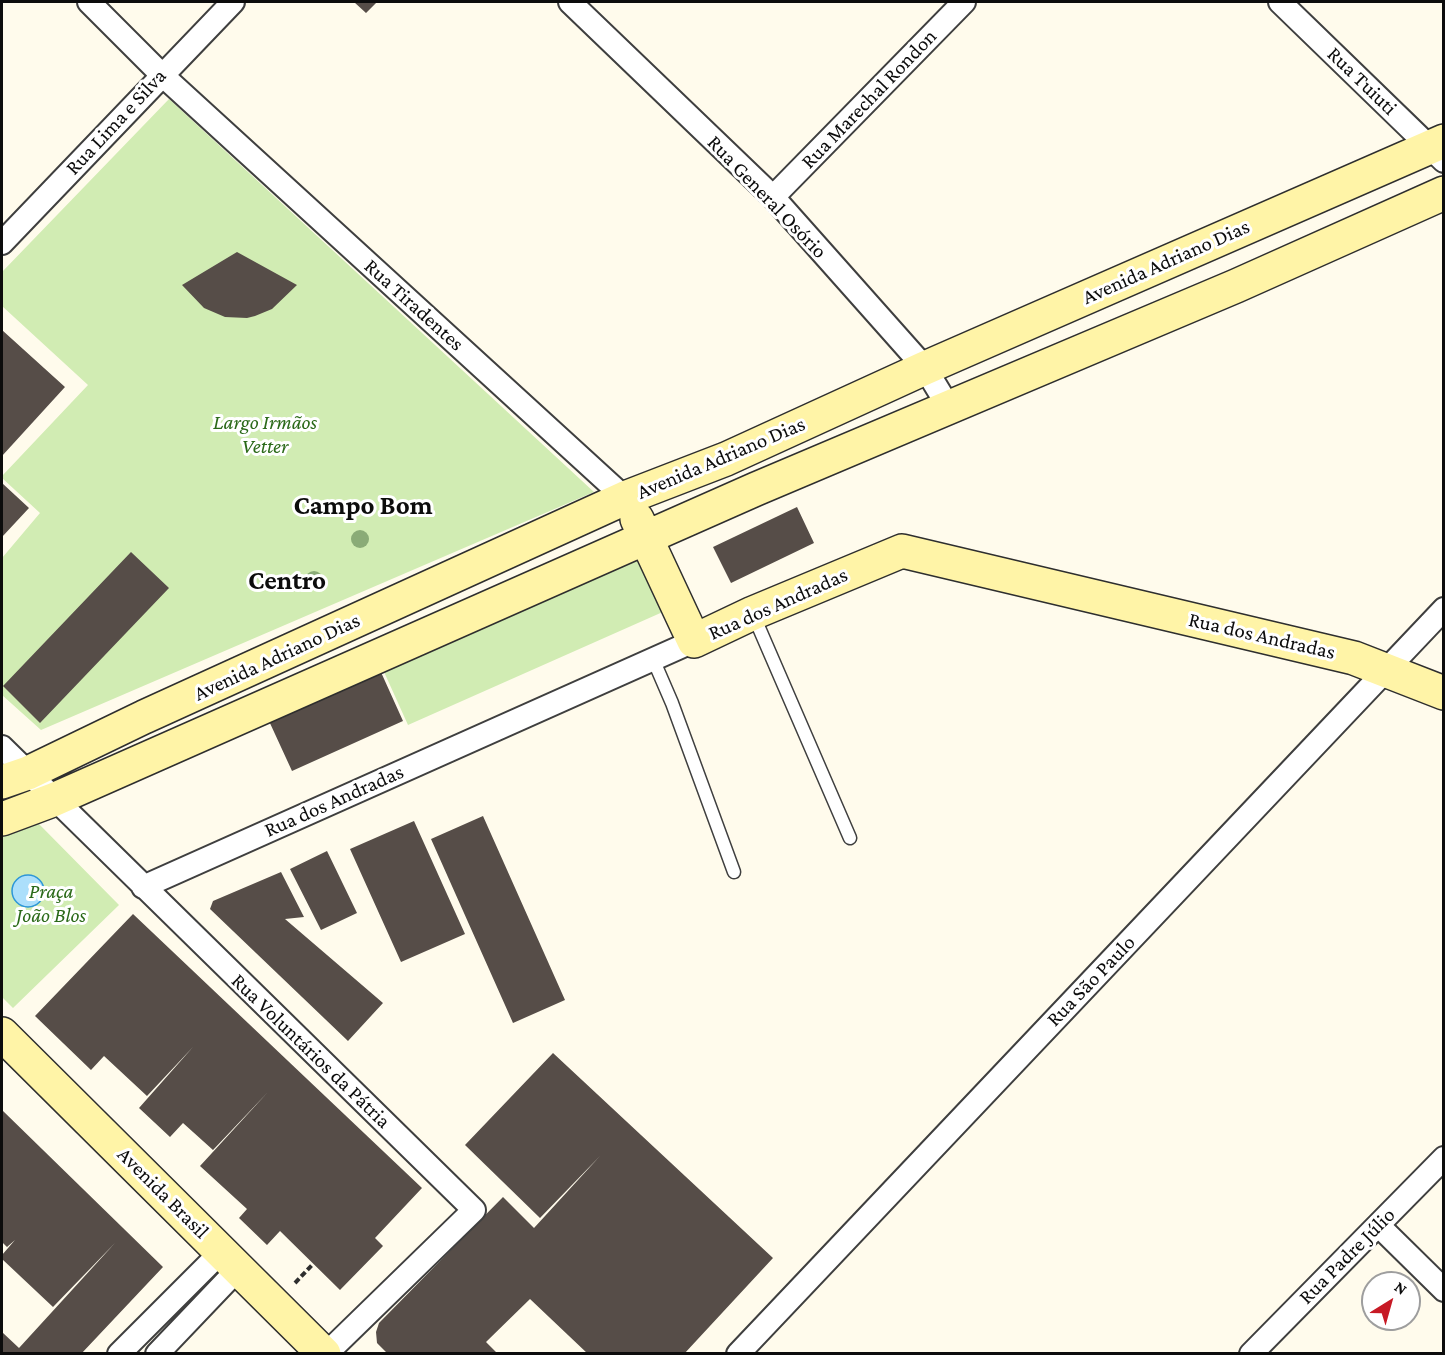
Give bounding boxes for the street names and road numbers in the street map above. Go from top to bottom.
street label: Rua Marechal Rondon [796,24,942,174]
street label: Rua Tuiuti [1322,41,1402,121]
street label: Rua Lima e Silva [60,64,172,180]
street label: Rua General Osório [702,130,832,264]
street label: Avenida Adriano Dias [1078,214,1254,310]
street label: Rua Tiradentes [359,254,469,356]
street label: Avenida Adriano Dias [633,411,809,505]
street label: Rua dos Andradas [704,562,852,646]
street label: Avenida Adriano Dias [190,607,364,707]
street label: Rua dos Andradas [1186,607,1338,665]
street label: Rua dos Andradas [260,759,408,843]
street label: Rua São Paulo [1041,930,1141,1032]
street label: Rua Voluntários da Pátria [226,968,396,1134]
street label: Avenida Brasil [112,1142,214,1244]
street label: Rua Padre Júlio [1293,1202,1401,1310]

